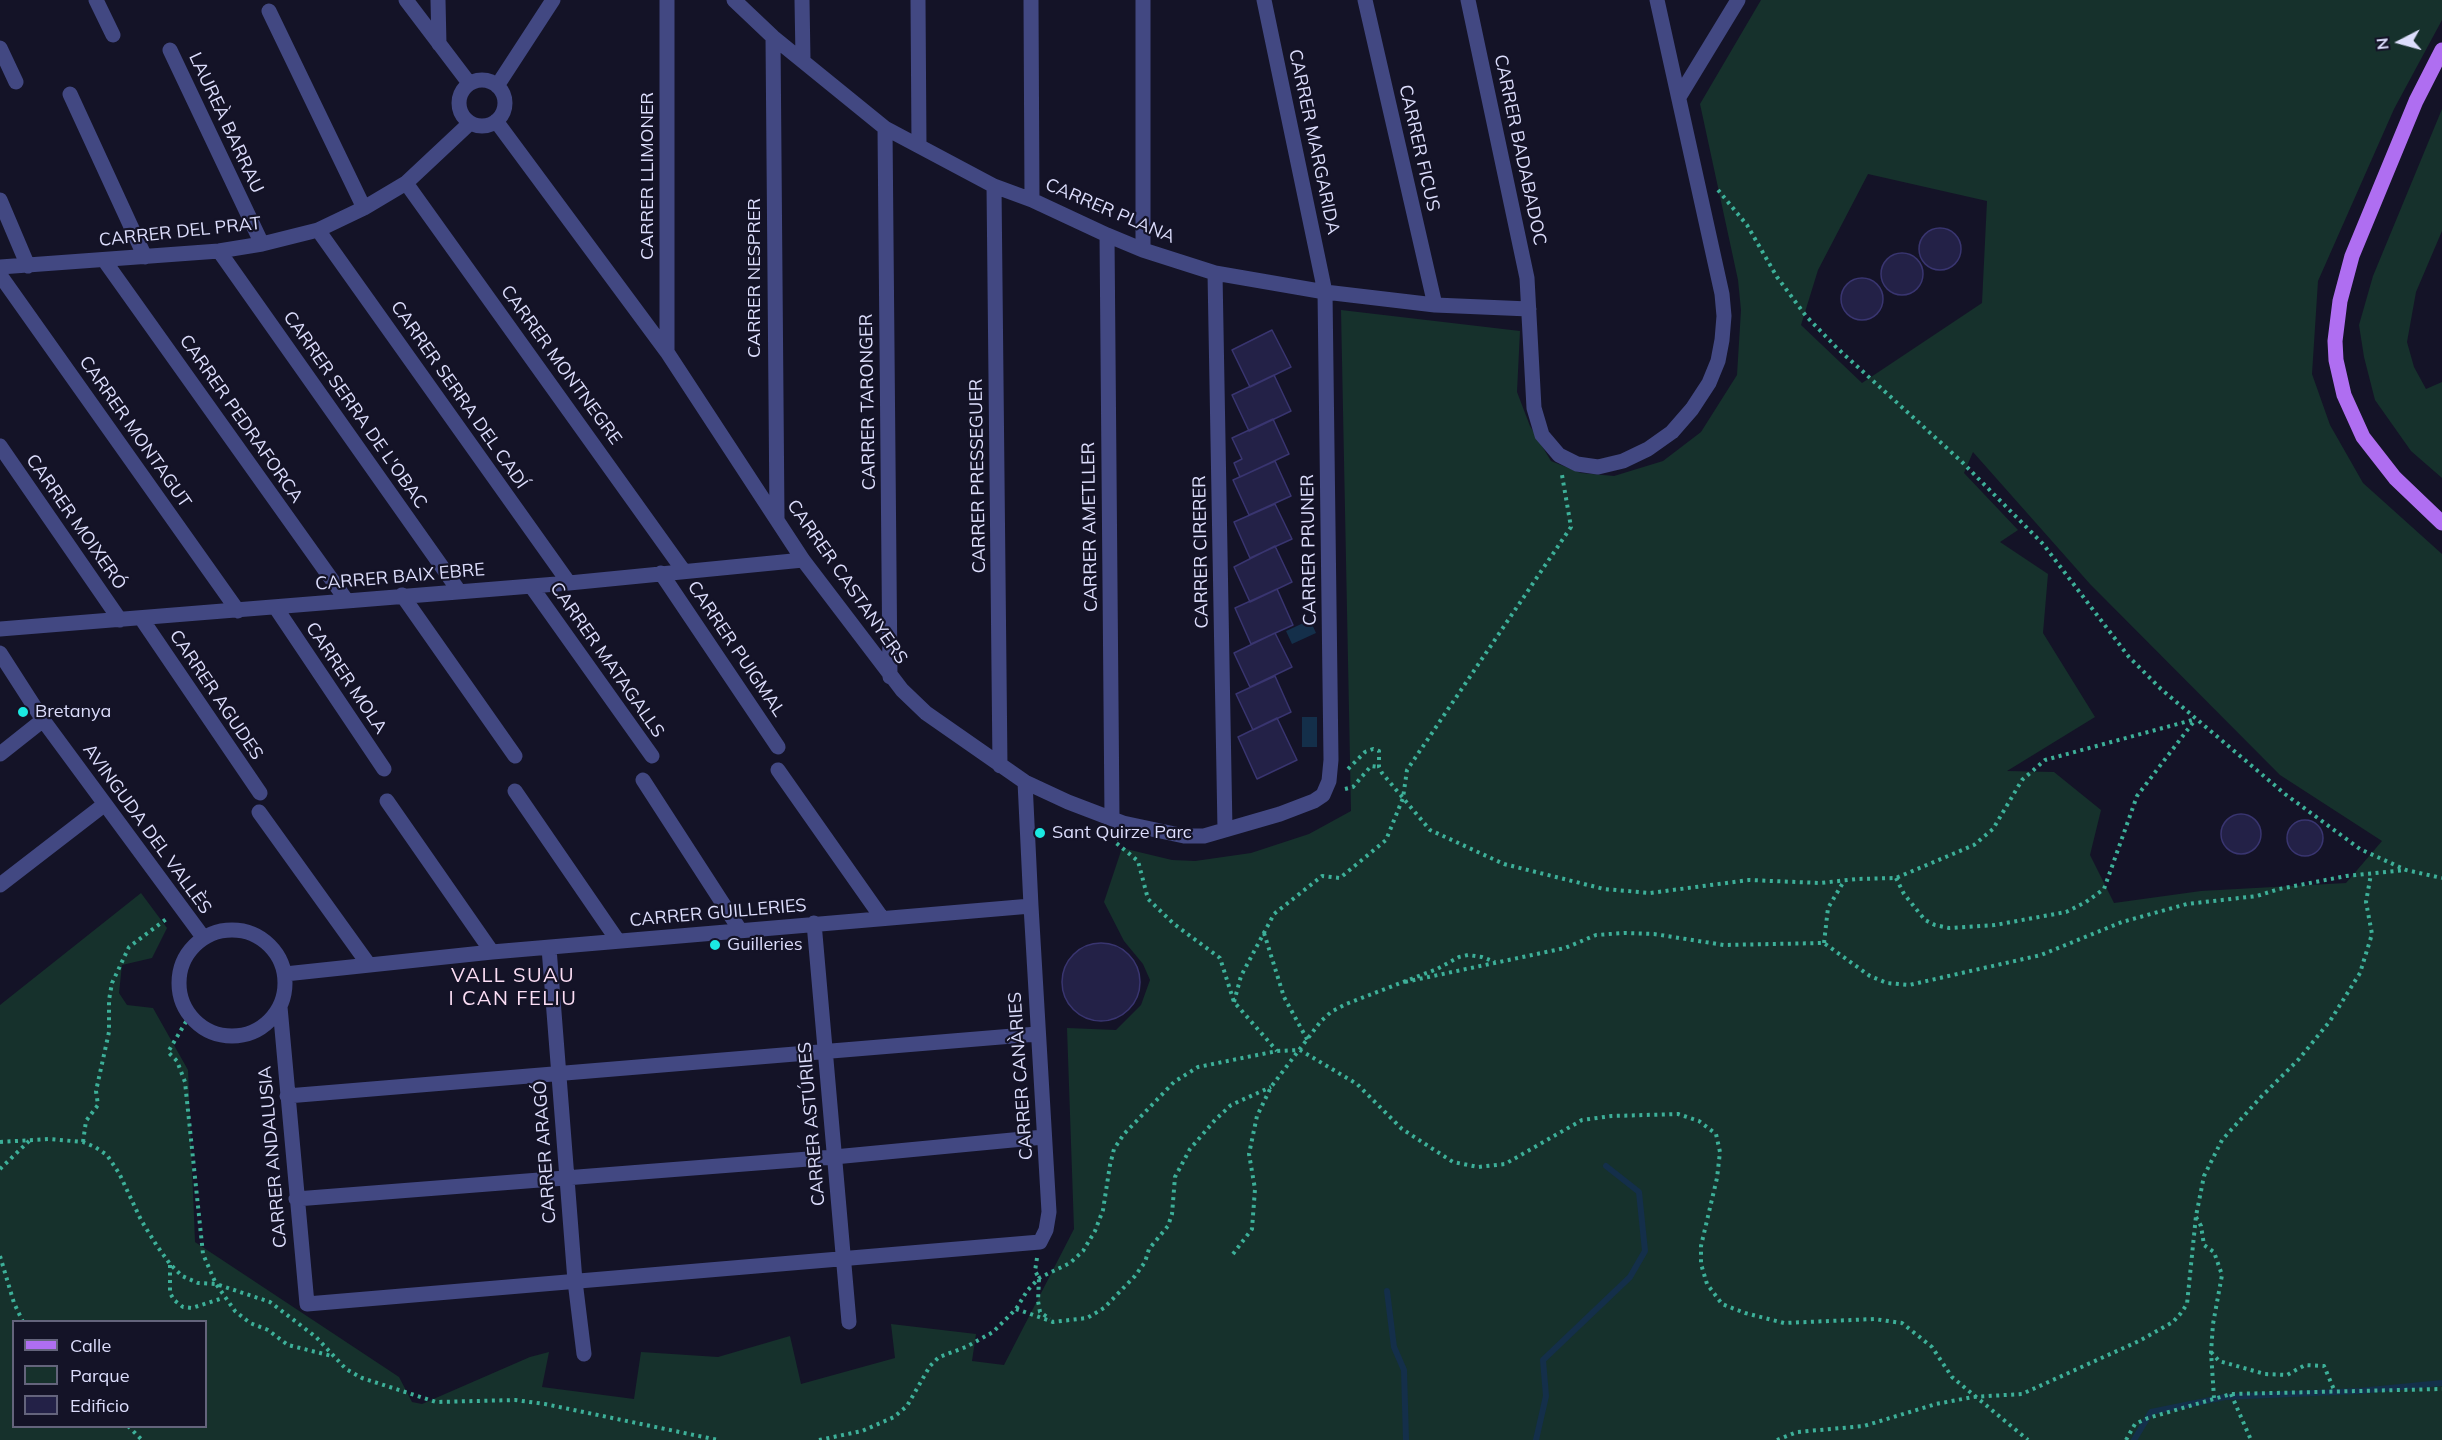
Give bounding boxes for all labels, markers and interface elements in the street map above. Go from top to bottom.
north arrow [2370,12,2430,72]
text: N [2372,37,2393,51]
street label: CARRER MARGARIDA [1284,47,1344,237]
street label: LAUREÀ BARRAU [184,49,268,197]
street label: CARRER BADABADOC [1489,53,1551,247]
street label: CARRER FICUS [1394,83,1444,213]
street label: CARRER LLIMONER [637,92,659,260]
street label: CARRER PLANA [1042,174,1178,248]
street label: CARRER NESPRER [744,198,766,358]
street label: CARRER DEL PRAT [98,213,262,251]
street label: CARRER MONTNEGRE [496,281,626,449]
street label: CARRER SERRA DEL CADÍ [386,297,532,493]
street label: CARRER SERRA DE L'OBAC [278,307,432,513]
street label: CARRER TARONGER [856,314,880,490]
street label: CARRER PEDRAFORCA [175,331,307,507]
street label: CARRER MONTAGUT [74,352,196,512]
street label: CARRER PRESSEGUER [966,378,990,574]
street label: CARRER AMETLLER [1078,442,1102,612]
street label: CARRER MOIXERÓ [21,450,131,594]
street label: CARRER PRUNER [1297,474,1321,626]
street label: CARRER CIRERER [1189,475,1213,629]
street label: CARRER CASTANYERS [782,496,912,668]
street label: CARRER BAIX EBRE [314,559,486,595]
street label: CARRER PUIGMAL [683,577,789,721]
street label: CARRER MATAGALLS [545,578,669,742]
street label: CARRER MOLA [301,618,391,738]
street label: CARRER AGUDES [164,626,268,764]
place label: Bretanya [35,701,111,723]
marker: Bretanya [16,705,30,719]
street label: AVINGUDA DEL VALLÈS [78,740,216,918]
place label: Sant Quirze Parc [1052,822,1192,844]
marker: Sant Quirze Parc [1033,826,1047,840]
street label: CARRER GUILLERIES [629,894,807,932]
place label: Guilleries [727,934,803,956]
marker: Guilleries [708,938,722,952]
district label: VALL SUAU I CAN FELIU [449,964,577,1011]
street label: CARRER CANÀRIES [1004,991,1038,1161]
street label: CARRER ASTÚRIES [794,1041,830,1207]
street label: CARRER ANDALUSIA [254,1065,292,1249]
street label: CARRER ARAGÓ [529,1080,561,1224]
legend [12,1320,207,1428]
text: Calle [70,1334,111,1357]
text: Parque [70,1364,129,1387]
text: Edificio [70,1394,129,1417]

